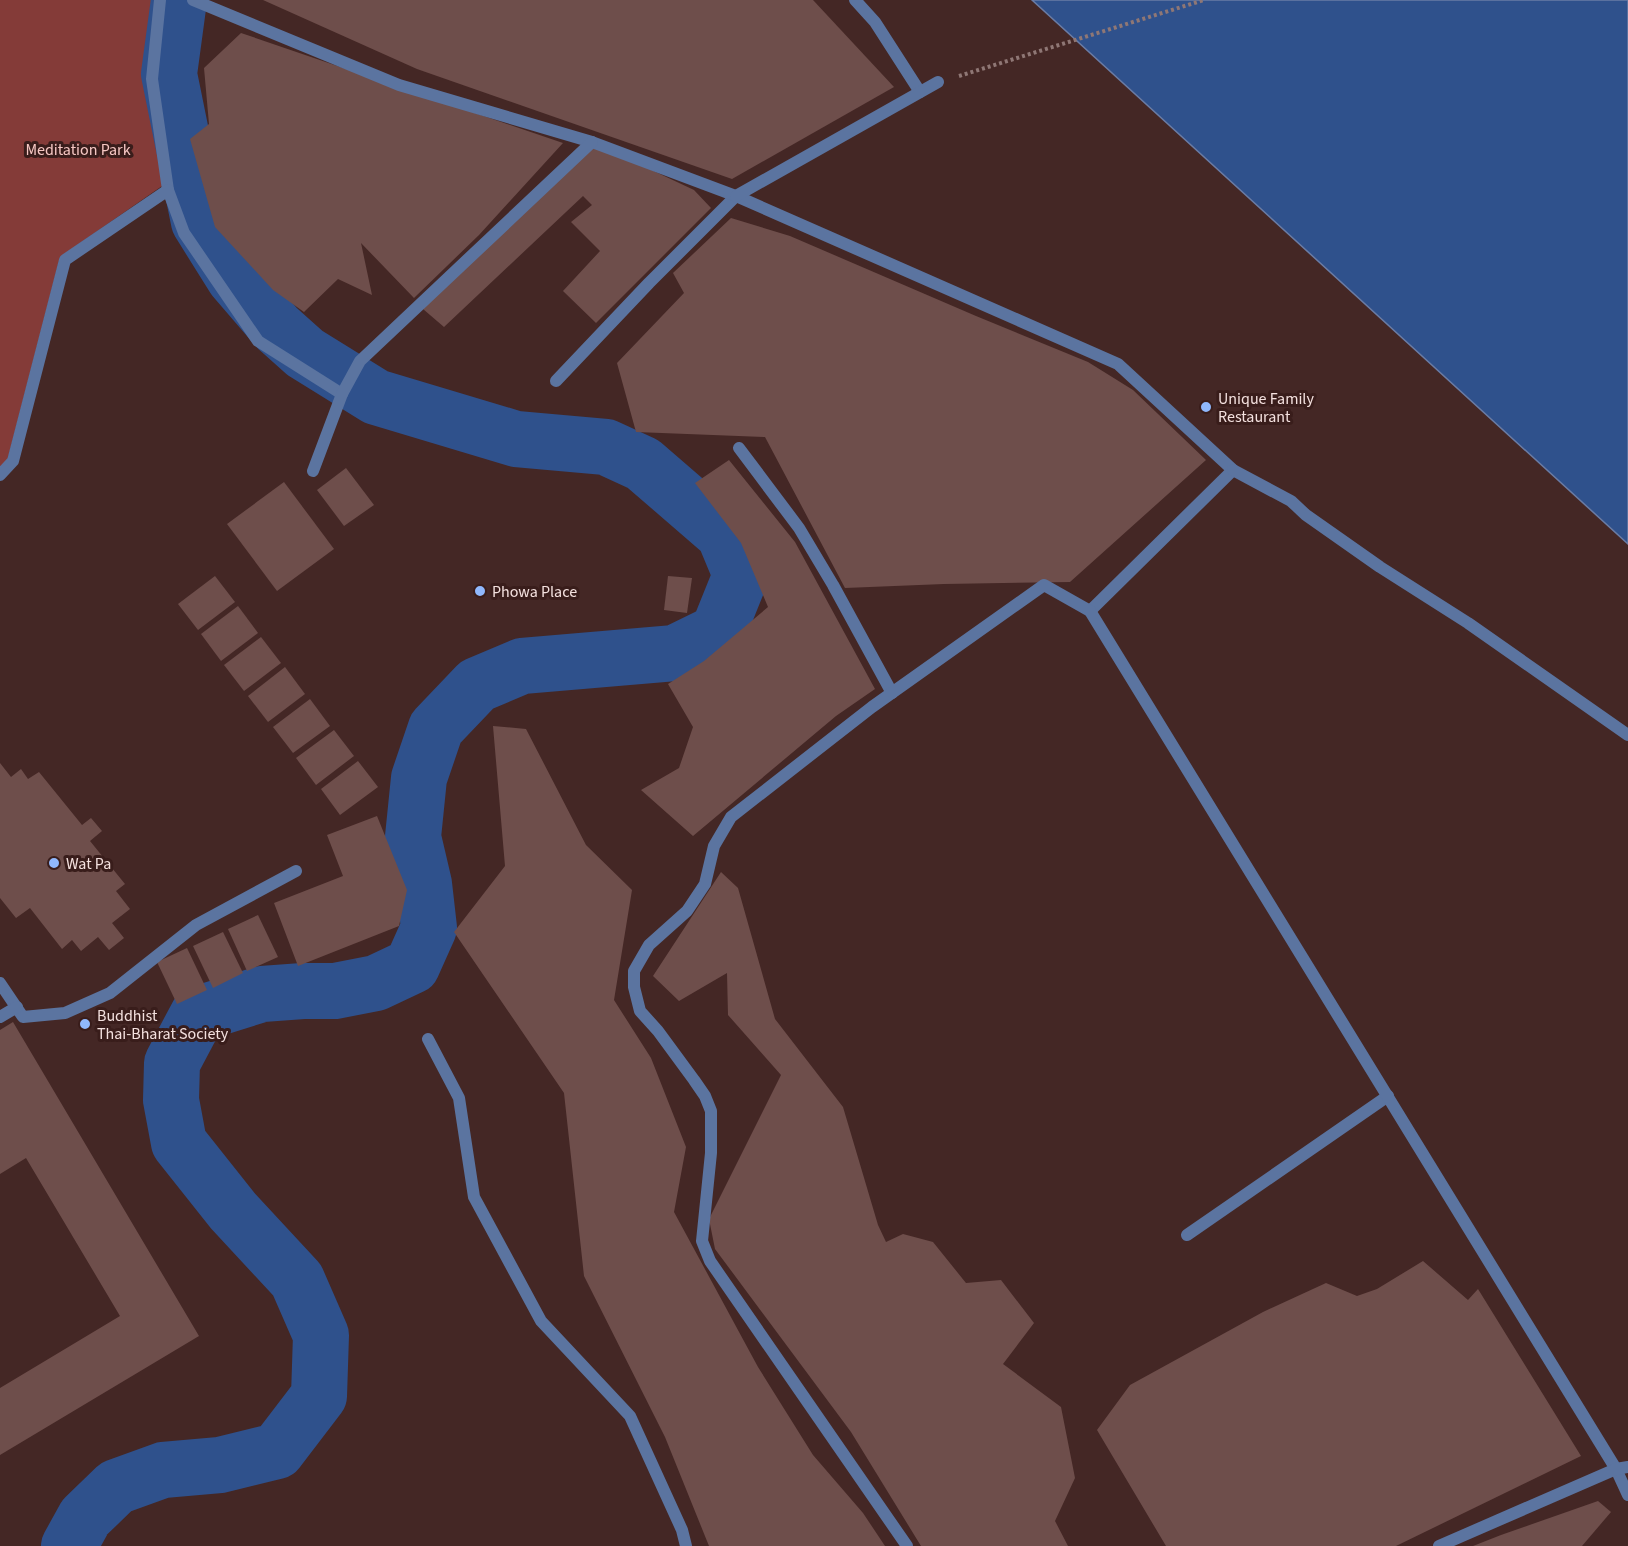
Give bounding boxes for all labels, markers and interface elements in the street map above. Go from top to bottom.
park label: Meditation Park [25,139,131,161]
place label: Unique Family Restaurant [1218,388,1314,428]
marker: Unique Family Restaurant [1199,400,1213,414]
place label: Phowa Place [492,581,577,603]
marker: Phowa Place [473,584,487,598]
place label: Wat Pa [66,853,111,875]
marker: Wat Pa [47,856,61,870]
place label: Buddhist Thai-Bharat Society [97,1005,229,1045]
marker: Buddhist Thai-Bharat Society [78,1017,92,1031]

